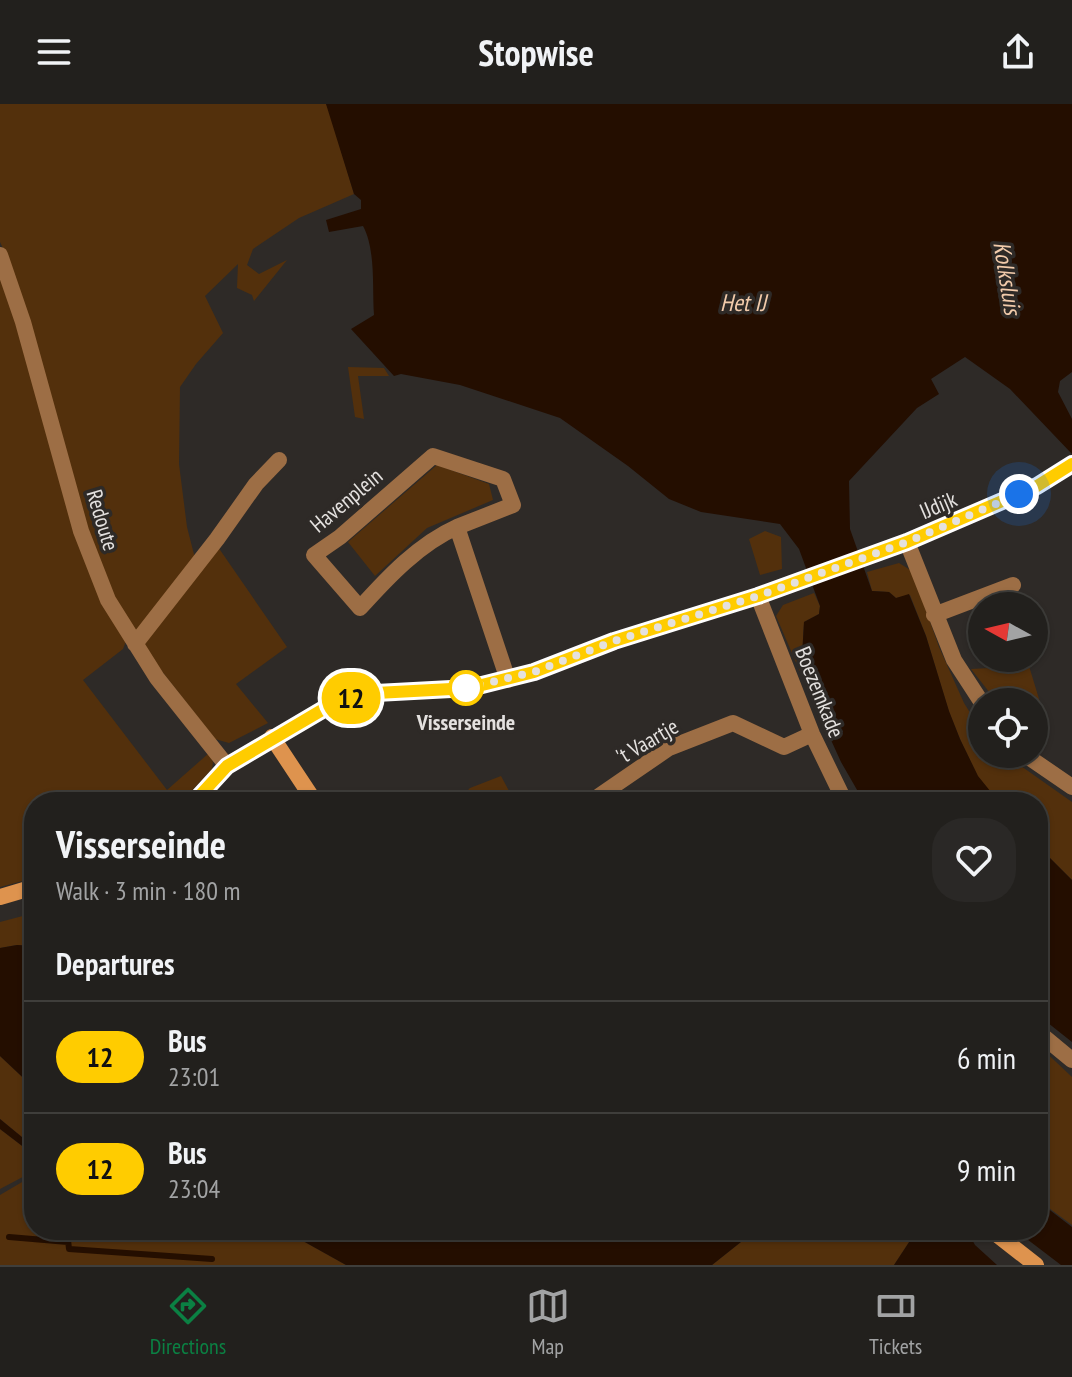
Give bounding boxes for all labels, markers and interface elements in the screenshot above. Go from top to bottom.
text: Stopwise [478,29,594,76]
icon: menu [32,30,76,74]
icon: share [996,30,1040,74]
water label: Kolksluis [986,239,1029,320]
water label: Het IJ [720,287,769,318]
street label: Havenplein [304,462,388,538]
your location [999,474,1039,514]
street label: IJdijk [915,485,961,525]
street label: Redoute [81,486,125,554]
north arrow [968,592,1048,672]
map controls [968,592,1048,768]
street label: Boezemkade [789,642,851,742]
marker: Visserseinde [449,671,483,705]
line badge: 12 [315,672,387,724]
text: 12 [338,679,364,716]
button: locate [968,688,1048,768]
place label: Visserseinde [416,708,515,736]
street label: 't Vaartje [611,712,683,770]
button: heart [932,818,1016,902]
text: Visserseinde [56,819,226,868]
text: Walk · 3 min · 180 m [56,874,240,907]
text: Departures [56,944,174,983]
text: Bus [168,1021,207,1060]
text: 12 [87,1038,113,1075]
text: 6 min [957,1038,1016,1077]
text: 23:01 [168,1060,220,1093]
text: Bus [168,1133,207,1172]
text: 12 [87,1150,113,1187]
text: 9 min [957,1150,1016,1189]
text: 23:04 [168,1172,220,1205]
tab: Directions [150,1284,226,1360]
tab: Map [526,1284,570,1360]
tab: Tickets [869,1284,922,1360]

